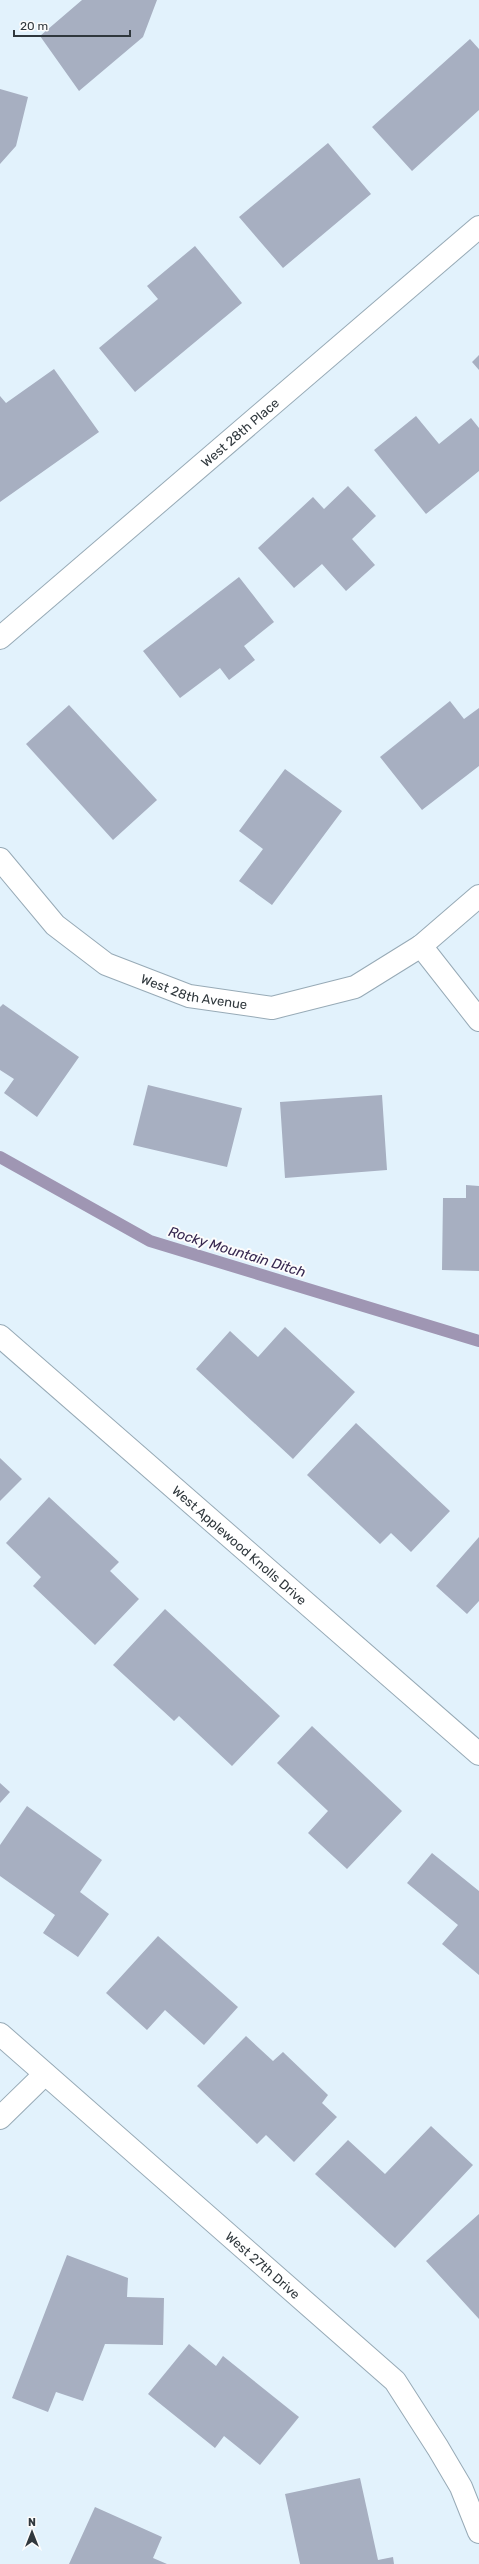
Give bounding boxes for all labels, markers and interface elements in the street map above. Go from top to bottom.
scale bar [14,12,130,38]
text: 20 m [20,19,48,33]
street label: West 28th Place [198,395,282,470]
street label: West 28th Avenue [139,971,248,1012]
water label: Rocky Mountain Ditch [166,1223,308,1281]
street label: West Applewood Knolls Drive [169,1482,310,1608]
street label: West 27th Drive [223,2228,303,2302]
north arrow [12,2512,52,2552]
text: N [28,2516,36,2529]

